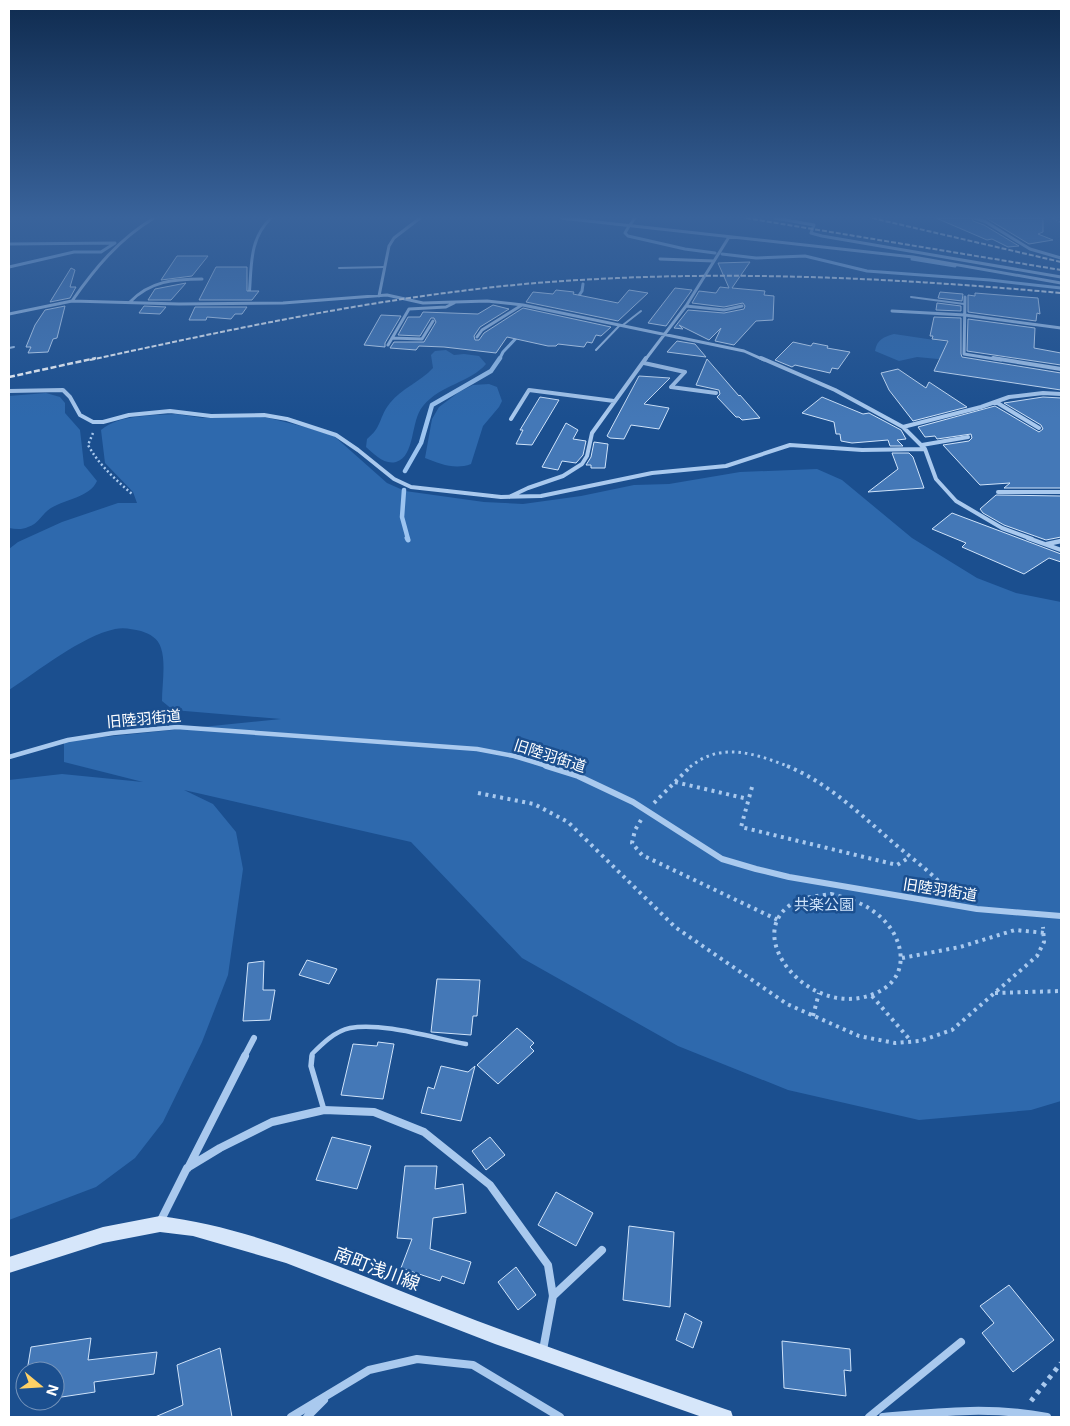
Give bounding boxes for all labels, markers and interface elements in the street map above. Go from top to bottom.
street label: 旧陸羽街道 [106,706,182,731]
street label: 旧陸羽街道 [512,735,589,776]
street label: 旧陸羽街道 [902,874,979,905]
park label: 共楽公園 [794,895,854,914]
street label: 南町浅川線 [331,1243,423,1294]
north arrow [15,1361,65,1411]
text: N [43,1382,63,1398]

